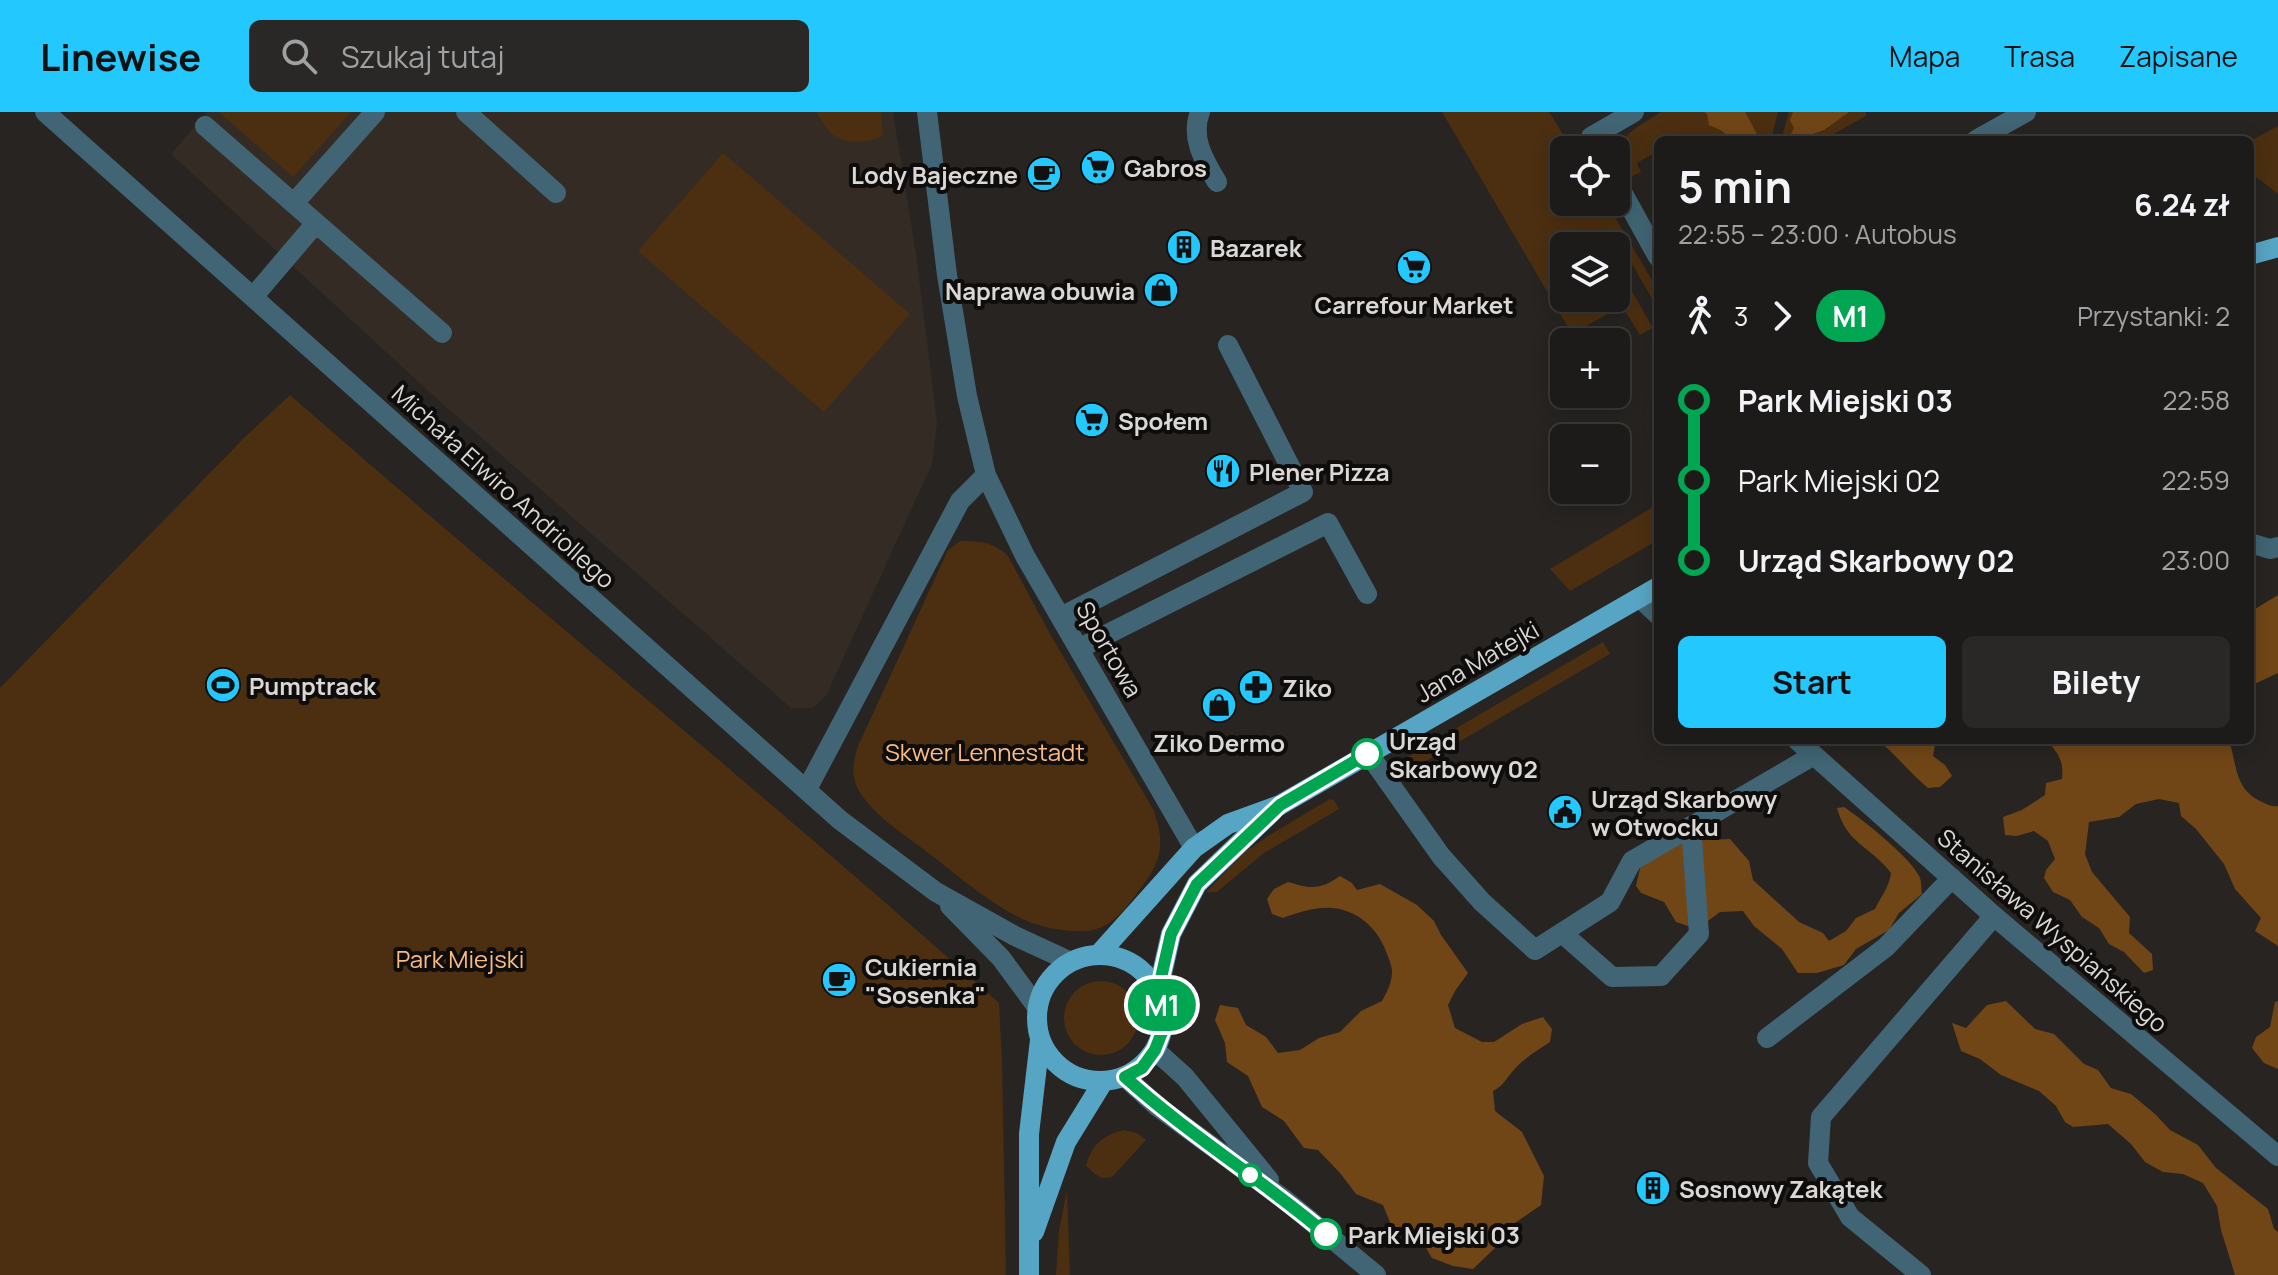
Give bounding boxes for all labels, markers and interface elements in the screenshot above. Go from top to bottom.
search box [249,20,809,92]
text: Linewise [40,30,201,82]
icon: search [277,34,321,78]
text: Szukaj tutaj [341,36,504,77]
text: Mapa [1889,37,1960,75]
text: Trasa [2004,37,2075,75]
text: Zapisane [2119,37,2238,75]
map controls [1550,136,1630,504]
button: locate [1550,136,1630,216]
supermarket icon: Gabros [1079,148,1117,186]
place label: Gabros [1124,151,1207,184]
cafe icon: Lody Bajeczne [1025,155,1063,193]
text: 5 min [1678,156,1792,216]
place label: Lody Bajeczne [851,158,1018,191]
text: 6.24 zł [2134,184,2230,225]
text: 22:55 – 23:00 · Autobus [1678,216,1957,252]
building icon: Bazarek [1165,228,1203,266]
place label: Bazarek [1210,231,1303,264]
button: layers [1550,232,1630,312]
supermarket icon: Carrefour Market [1395,248,1433,286]
shop icon: Naprawa obuwia [1142,271,1180,309]
place label: Naprawa obuwia [945,274,1135,307]
place label: Carrefour Market [1314,288,1514,321]
icon: walk [1678,294,1722,338]
icon: forward [1760,294,1804,338]
text: M1 [1832,297,1869,335]
text: 3 [1734,298,1748,334]
text: Przystanki: 2 [2077,298,2230,334]
button: + [1550,328,1630,408]
street label: Michała Elwiro Andriollego [385,377,623,595]
text: Park Miejski 03 [1738,380,1953,421]
text: 22:58 [2162,382,2230,418]
supermarket icon: Społem [1073,401,1111,439]
place label: Społem [1118,404,1208,437]
button: − [1550,424,1630,504]
restaurant icon: Plener Pizza [1204,452,1242,490]
place label: Plener Pizza [1249,455,1390,488]
text: Park Miejski 02 [1738,460,1940,501]
text: 22:59 [2161,462,2230,498]
text: Urząd Skarbowy 02 [1738,540,2014,581]
text: 23:00 [2161,542,2230,578]
street label: Sportowa [1069,595,1151,703]
street label: Jana Matejki [1409,612,1545,710]
button: Start [1678,636,1946,728]
button: Bilety [1962,636,2230,728]
sports icon: Pumptrack [204,666,242,704]
pharmacy icon: Ziko [1237,668,1275,706]
place label: Pumptrack [249,669,377,702]
place label: Ziko [1282,671,1332,704]
shop icon: Ziko Dermo [1200,686,1238,724]
place label: Urząd Skarbowy 02 [1389,724,1538,785]
place label: Ziko Dermo [1153,726,1285,759]
park label: Skwer Lennestadt [885,735,1085,768]
marker: Urząd Skarbowy 02 [1352,739,1382,769]
place label: Urząd Skarbowy w Otwocku [1591,782,1778,843]
public building icon: Urząd Skarbowy w Otwocku [1546,793,1584,831]
street label: Stanisława Wyspiańskiego [1931,821,2175,1039]
park label: Park Miejski [396,942,524,975]
place label: Cukiernia "Sosenka" [865,950,986,1011]
cafe icon: Cukiernia "Sosenka" [820,961,858,999]
line badge: M1 [1126,979,1198,1031]
text: M1 [1144,986,1180,1024]
unlabelled marker [1239,1164,1261,1186]
building icon: Sosnowy Zakątek [1634,1169,1672,1207]
place label: Sosnowy Zakątek [1679,1172,1884,1205]
place label: Park Miejski 03 [1348,1218,1520,1251]
marker: Park Miejski 03 [1311,1219,1341,1249]

